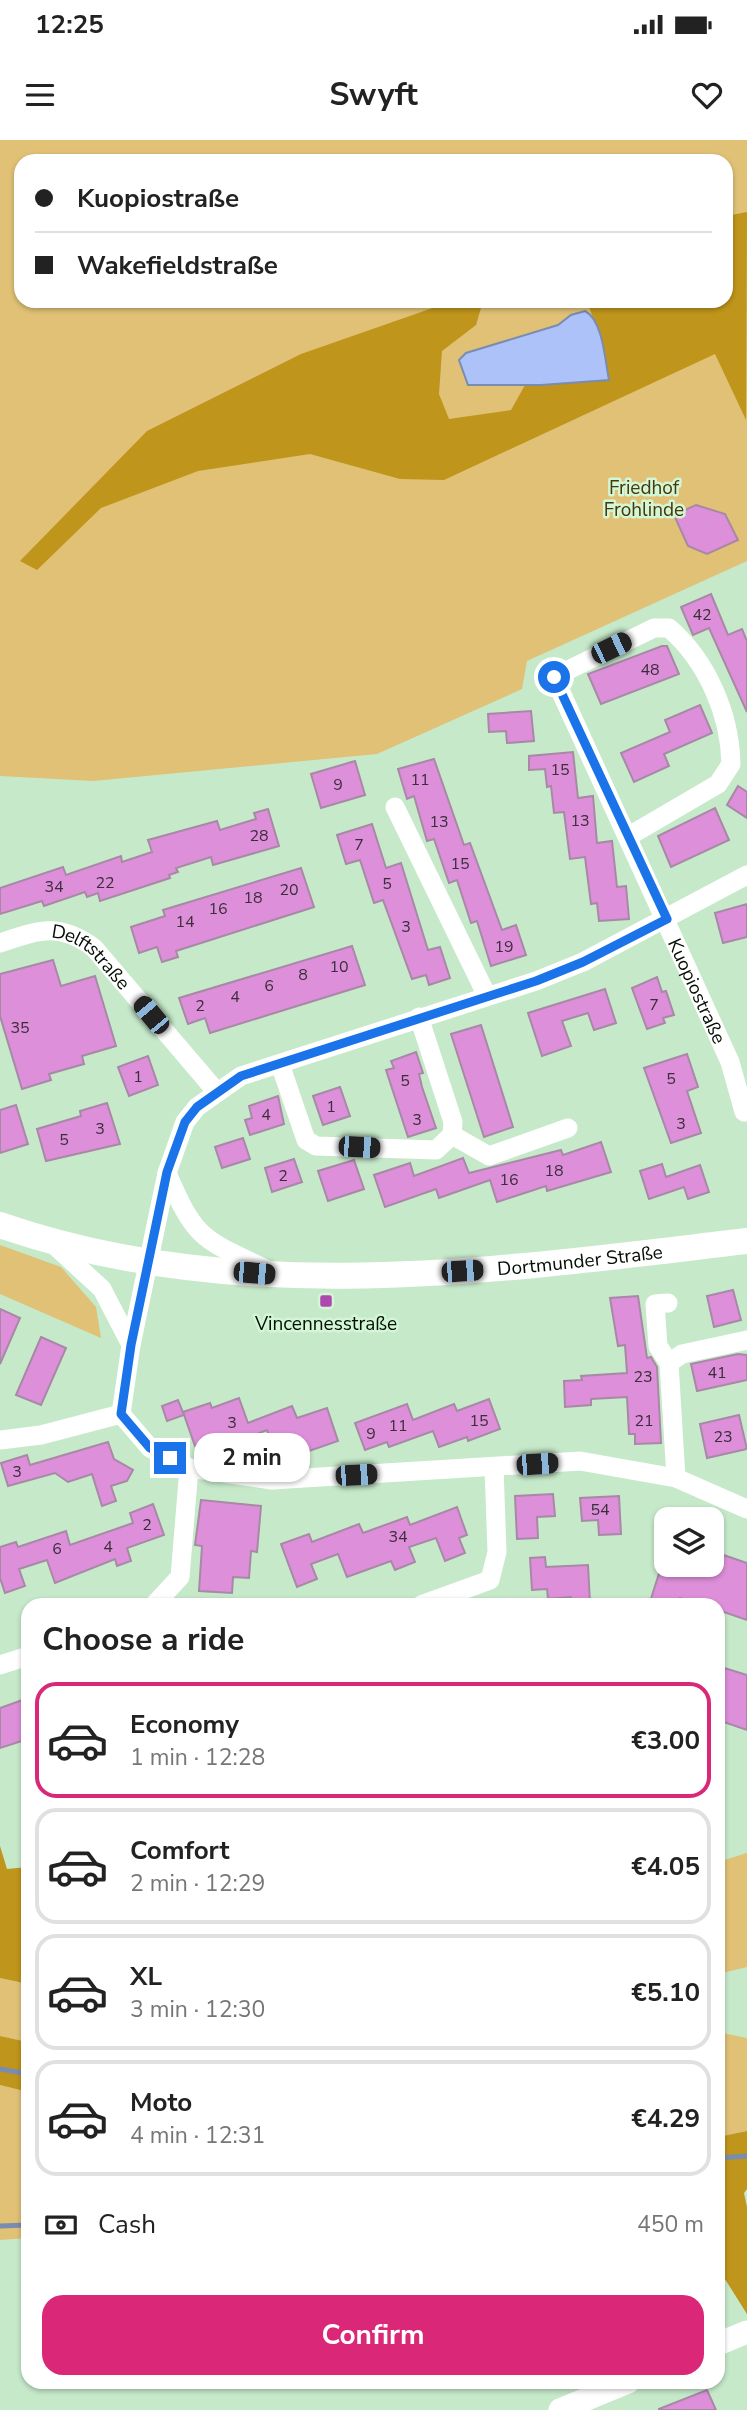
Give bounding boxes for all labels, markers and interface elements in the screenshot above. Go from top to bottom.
text: 12:25 [35,7,104,42]
text: Swyft [329,73,418,116]
icon: menu [21,76,59,114]
icon: heart [688,76,726,114]
text: Kuopiostraße [77,181,239,216]
text: Wakefieldstraße [77,248,278,283]
park label: Friedhof Frohlinde [604,475,684,523]
house number: 42 [692,604,712,626]
car [588,629,635,667]
house number: 48 [640,659,660,681]
route start [538,661,570,693]
house number: 15 [550,759,570,781]
house number: 11 [410,769,430,791]
house number: 9 [333,774,343,796]
house number: 13 [570,810,590,832]
house number: 13 [429,811,449,833]
house number: 28 [249,825,269,847]
house number: 7 [354,834,364,856]
house number: 15 [450,853,470,875]
house number: 22 [95,872,115,894]
house number: 5 [382,873,392,895]
house number: 34 [44,876,64,898]
house number: 20 [279,879,299,901]
house number: 18 [243,887,263,909]
house number: 16 [208,898,228,920]
house number: 14 [175,911,195,933]
house number: 3 [401,916,411,938]
street label: Delftstraße [50,919,136,996]
street label: Kuopiostraße [661,934,732,1048]
house number: 19 [494,936,514,958]
house number: 10 [329,956,349,978]
house number: 8 [298,964,308,986]
house number: 6 [264,975,274,997]
house number: 4 [230,986,240,1008]
car [130,992,173,1038]
house number: 7 [649,994,659,1016]
house number: 2 [195,995,205,1017]
house number: 35 [10,1017,30,1039]
house number: 1 [133,1066,143,1088]
house number: 5 [666,1068,676,1090]
house number: 5 [400,1070,410,1092]
house number: 1 [326,1096,336,1118]
house number: 4 [261,1104,271,1126]
house number: 3 [412,1109,422,1131]
house number: 3 [676,1113,686,1135]
house number: 3 [95,1118,105,1140]
house number: 5 [59,1129,69,1151]
car [338,1135,381,1159]
house number: 18 [544,1160,564,1182]
house number: 2 [278,1165,288,1187]
house number: 16 [499,1169,519,1191]
street label: Dortmunder Straße [496,1239,664,1282]
car [441,1259,484,1283]
car [233,1261,276,1285]
marker: Vincennesstraße [318,1293,334,1309]
place label: Vincennesstraße [254,1311,397,1337]
house number: 41 [707,1362,727,1384]
house number: 23 [633,1366,653,1388]
house number: 15 [469,1410,489,1432]
house number: 21 [634,1410,654,1432]
house number: 3 [227,1412,237,1434]
house number: 11 [388,1415,408,1437]
house number: 9 [366,1423,376,1445]
house number: 23 [713,1426,733,1448]
callout: 2 min [194,1434,310,1482]
route end [154,1442,186,1474]
text: 2 min [222,1442,282,1473]
car [516,1452,559,1476]
house number: 3 [12,1461,22,1483]
car [335,1463,378,1487]
house number: 54 [590,1499,610,1521]
map controls [654,1507,724,1577]
button: layers [654,1507,724,1577]
house number: 2 [142,1514,152,1536]
house number: 34 [388,1526,408,1548]
house number: 4 [103,1536,113,1558]
house number: 6 [52,1538,62,1560]
text: Choose a ride [42,1618,244,1661]
text: Economy [130,1707,239,1742]
icon: car [46,1709,109,1772]
text: €3.00 [631,1723,700,1758]
text: 1 min · 12:28 [130,1742,265,1773]
text: Comfort [130,1833,230,1868]
icon: car [46,1835,109,1898]
text: €4.05 [631,1849,700,1884]
text: 2 min · 12:29 [130,1868,265,1899]
text: XL [130,1959,162,1994]
icon: car [46,1961,109,2024]
text: €5.10 [631,1975,700,2010]
text: 3 min · 12:30 [130,1994,265,2025]
text: Moto [130,2085,192,2120]
icon: car [46,2087,109,2150]
text: €4.29 [631,2101,700,2136]
text: 4 min · 12:31 [130,2120,265,2151]
icon: cash [42,2206,80,2244]
text: Cash [98,2207,156,2242]
text: 450 m [637,2209,704,2240]
button: Confirm [42,2295,704,2375]

